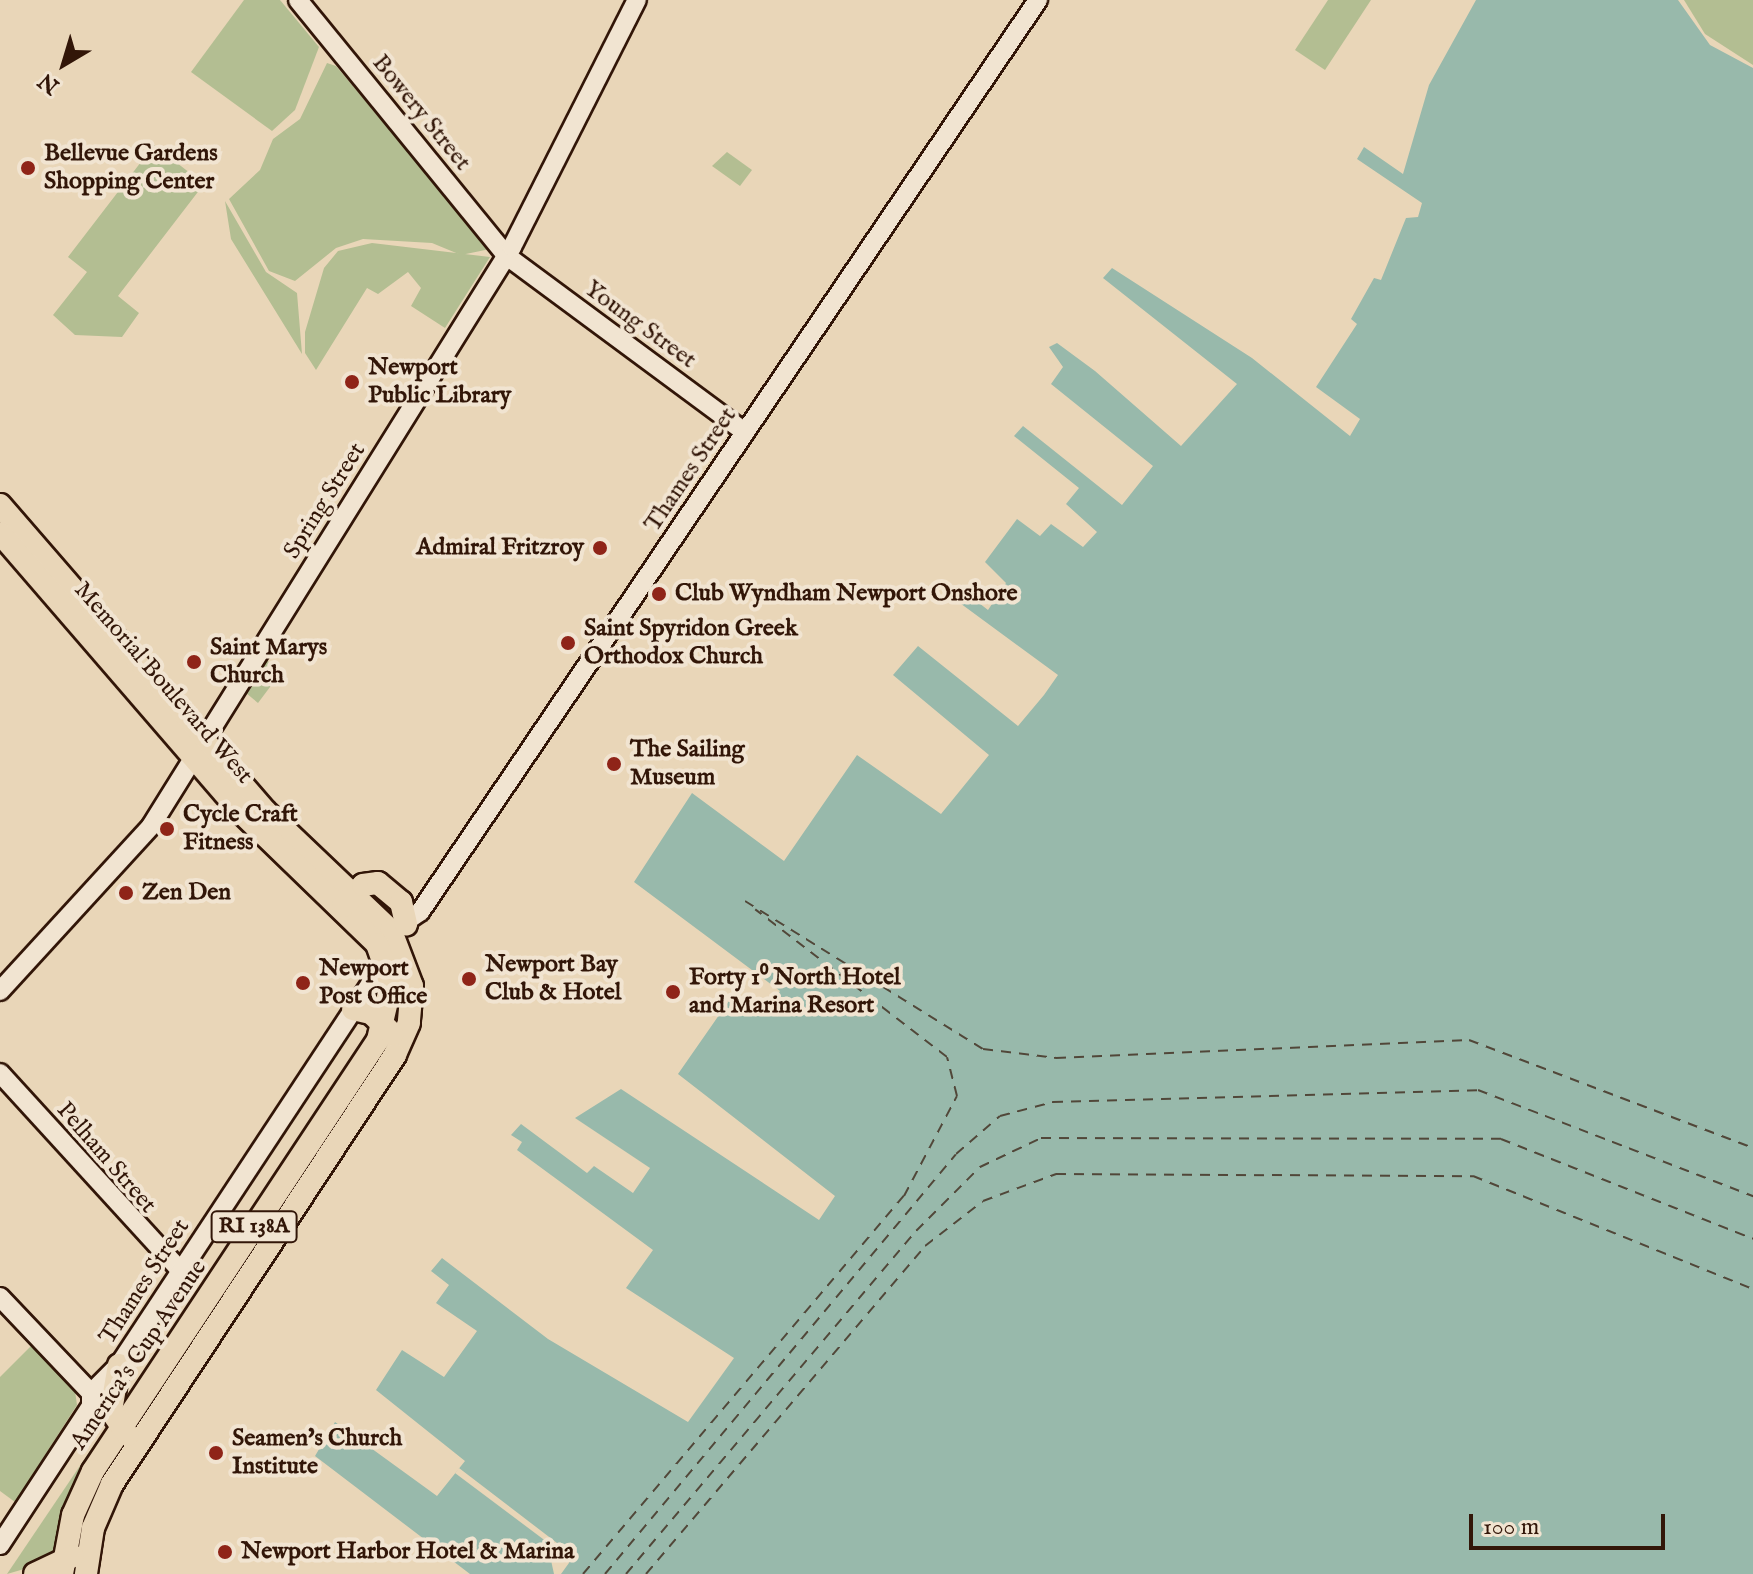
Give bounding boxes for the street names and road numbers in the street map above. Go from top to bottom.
street label: Bowery Street [366,49,476,177]
street label: Young Street [579,275,701,375]
street label: Thames Street [639,402,743,538]
street label: Spring Street [278,438,372,564]
street label: Memorial Boulevard West [68,576,258,790]
street label: Pelham Street [50,1097,162,1219]
road number: RI 138A [210,1209,298,1245]
street label: Thames Street [94,1214,196,1350]
street label: America's Cup Avenue [65,1255,213,1455]

